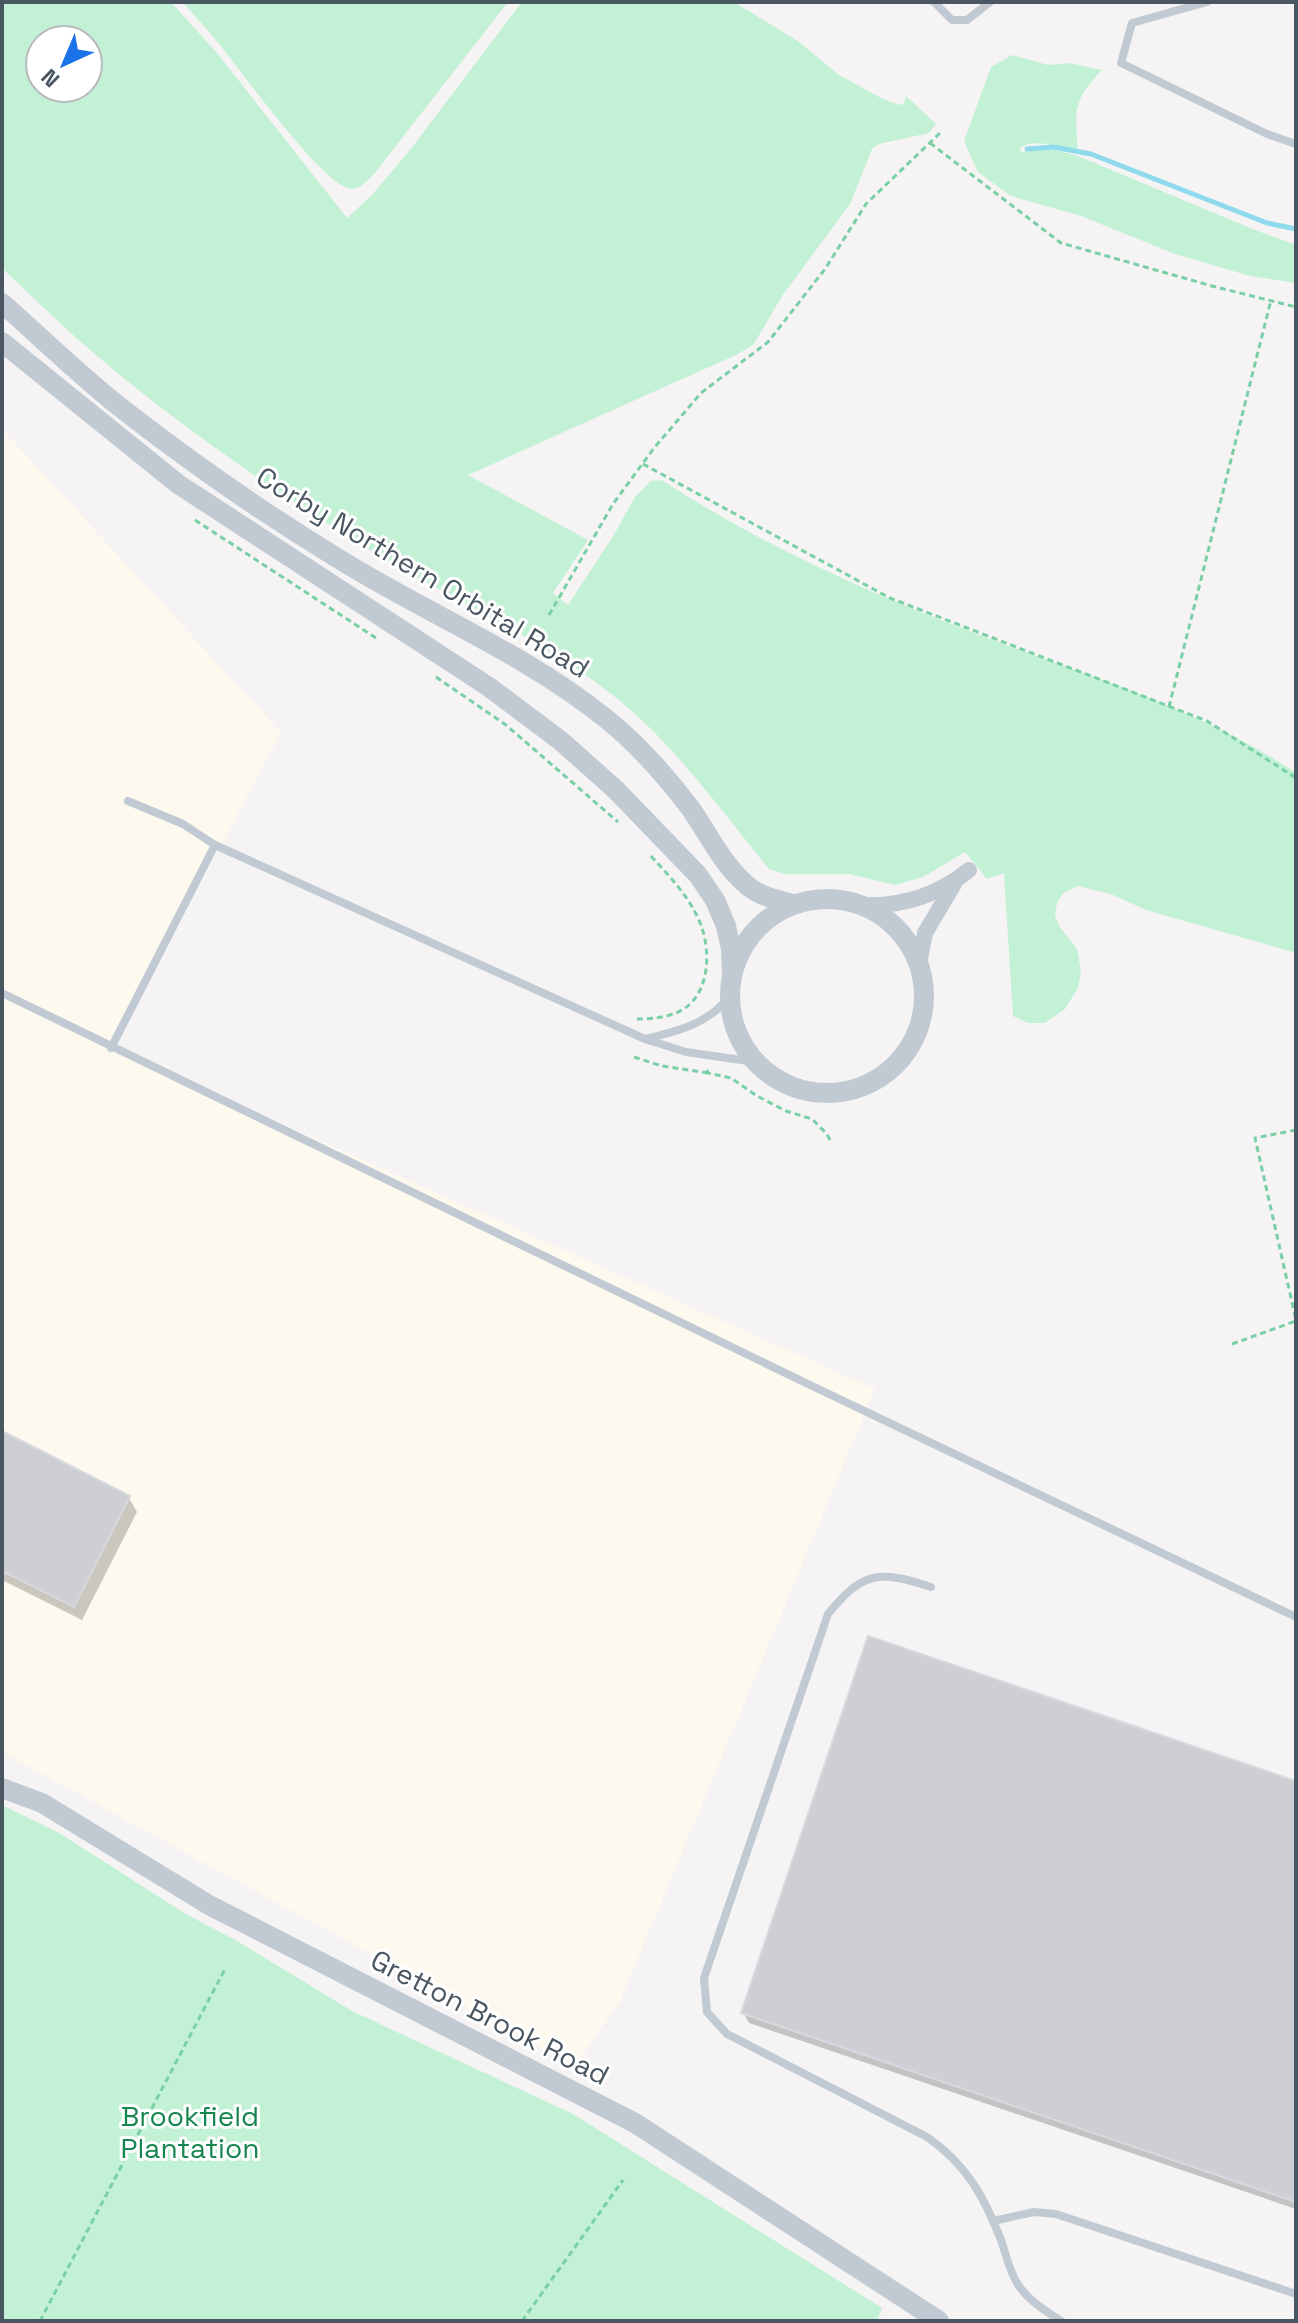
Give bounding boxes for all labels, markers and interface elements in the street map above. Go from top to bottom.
north arrow [24,24,104,104]
text: N [35,63,65,94]
street label: Corby Northern Orbital Road [250,458,596,686]
street label: Gretton Brook Road [365,1941,615,2093]
park label: Brookfield Plantation [121,2098,259,2166]

